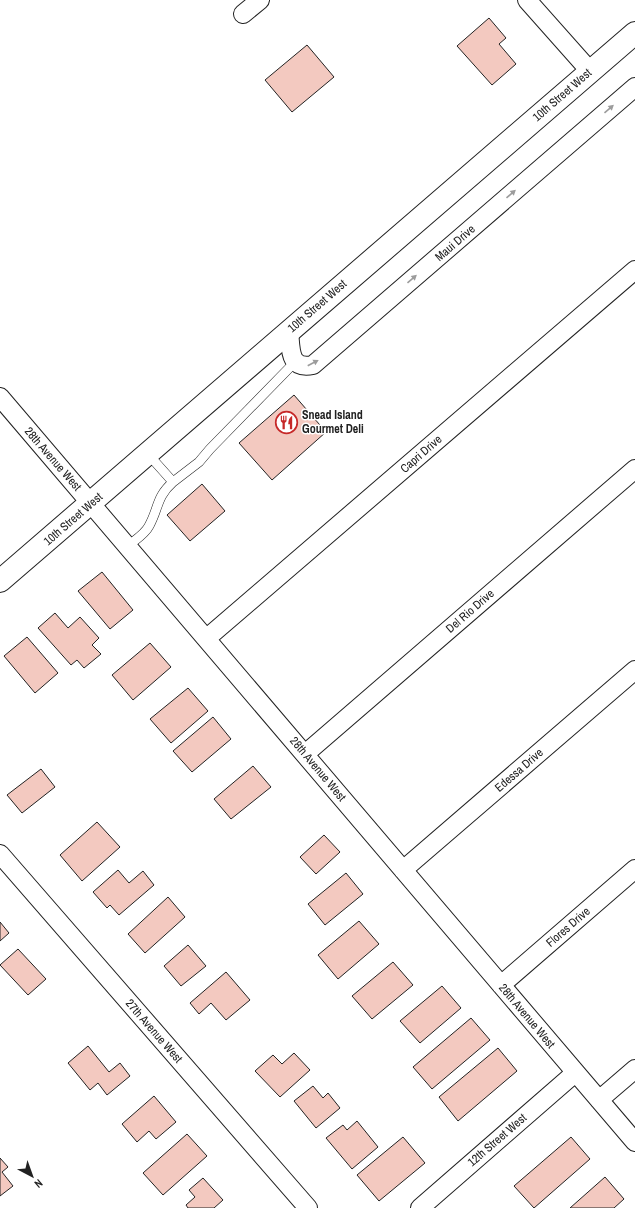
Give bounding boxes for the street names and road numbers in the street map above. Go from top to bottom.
street label: 10th Street West [529,65,595,125]
street label: Maui Drive [432,221,478,265]
street label: 10th Street West [284,276,350,336]
street label: 28th Avenue West [21,424,85,494]
street label: Capri Drive [397,431,445,477]
street label: 10th Street West [40,489,106,549]
street label: Del Rio Drive [442,586,498,636]
street label: 28th Avenue West [286,733,350,805]
street label: Edessa Drive [491,745,547,795]
street label: Flores Drive [543,903,593,951]
street label: 28th Avenue West [495,980,559,1052]
street label: 27th Avenue West [122,996,186,1066]
street label: 12th Street West [464,1110,530,1170]

